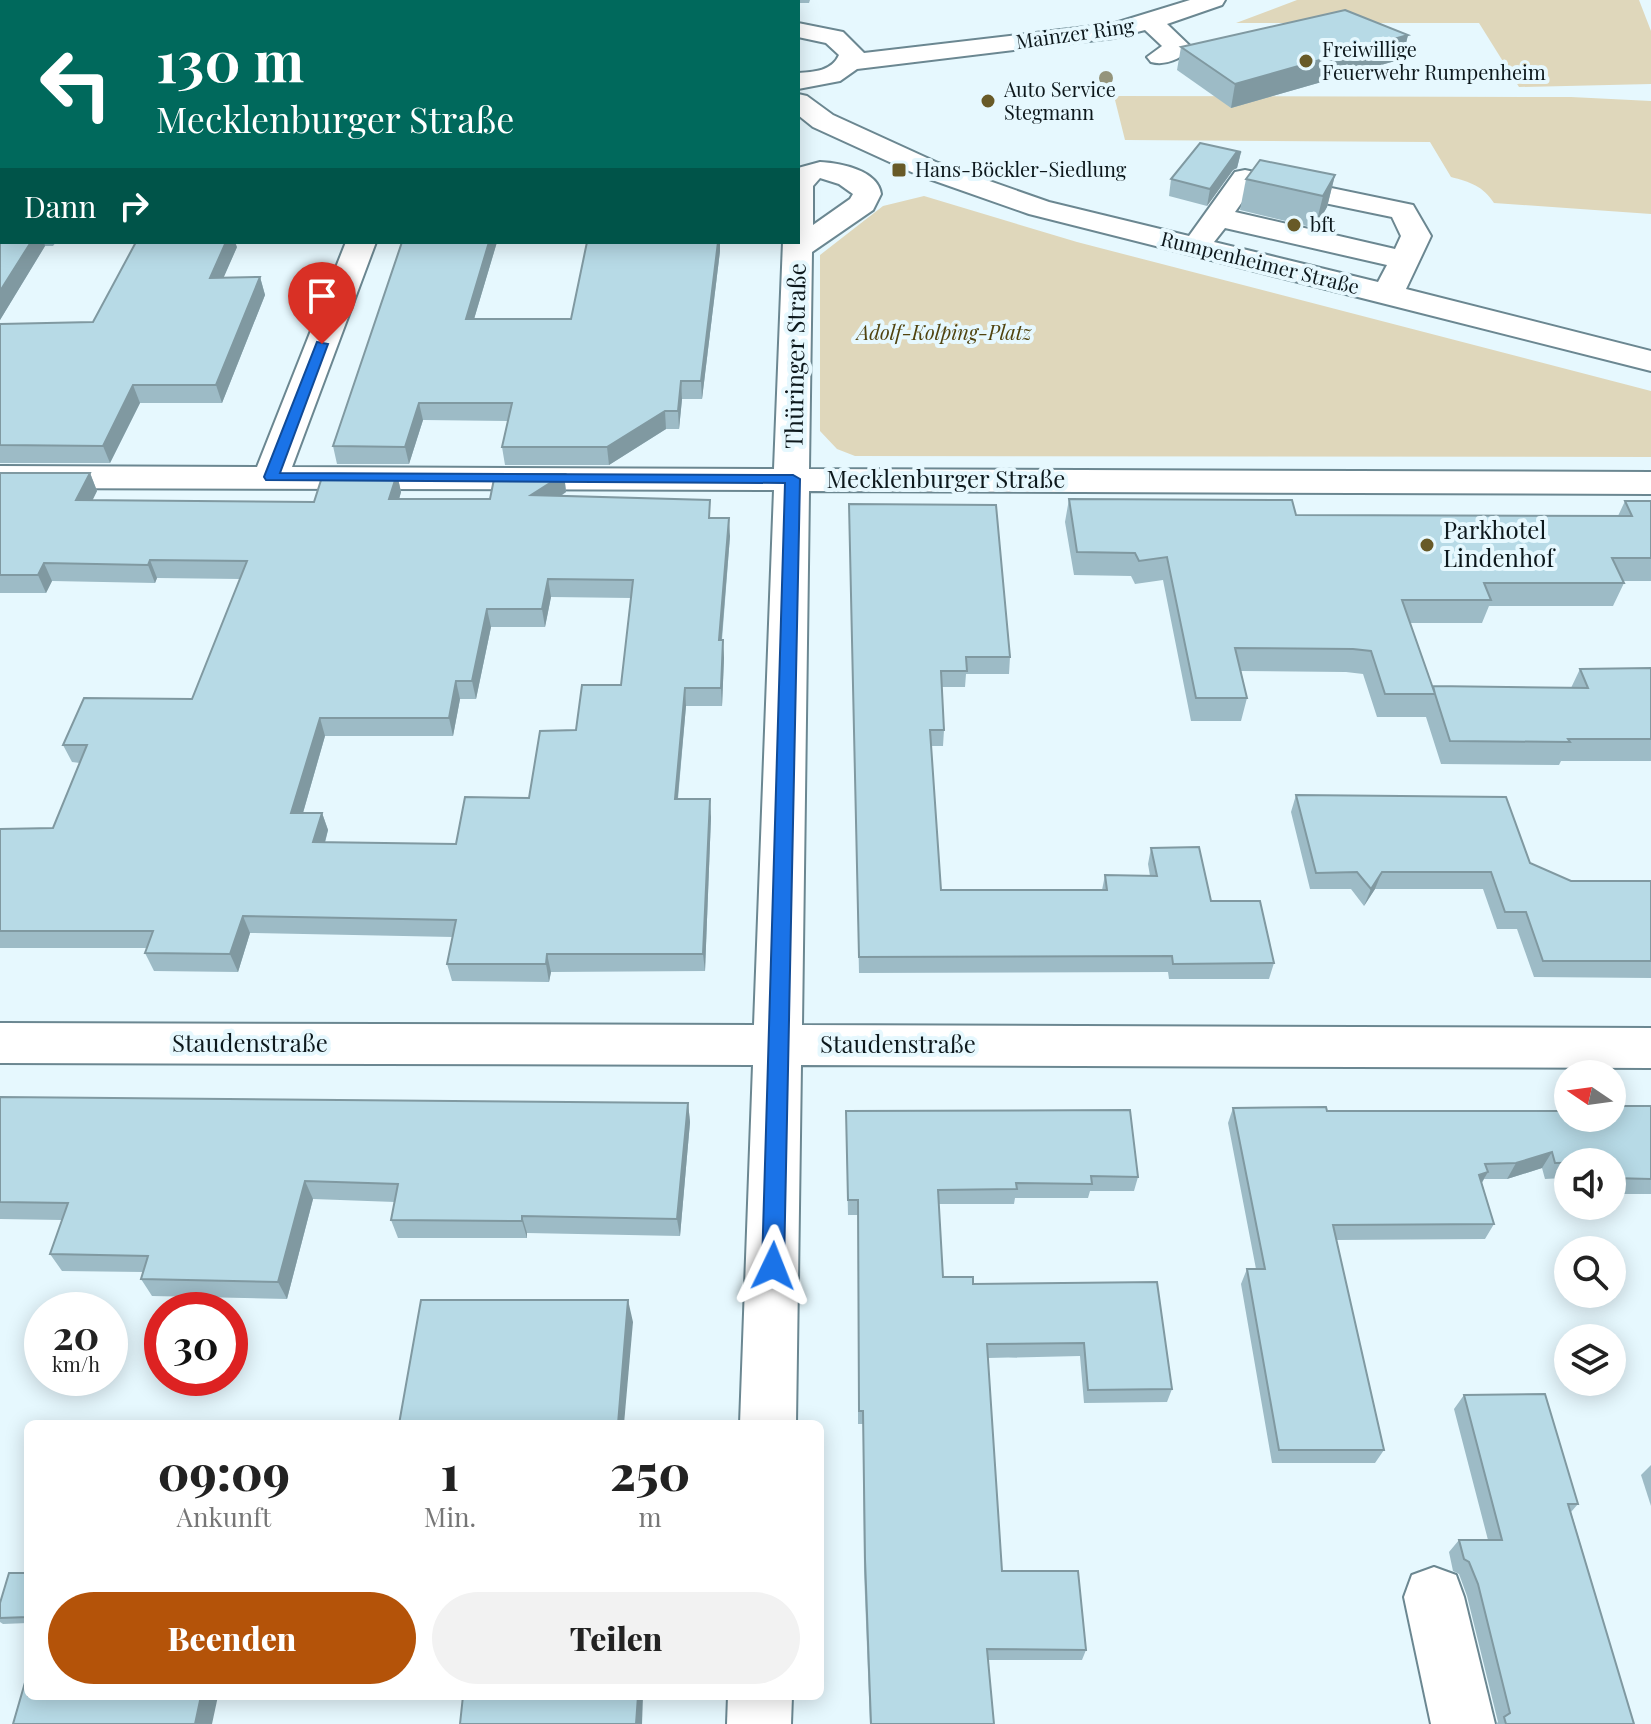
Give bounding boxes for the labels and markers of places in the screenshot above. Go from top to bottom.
place label: Freiwillige Feuerwehr Rumpenheim [1322,35,1546,85]
marker: Freiwillige Feuerwehr Rumpenheim [1297,52,1315,70]
place label: Auto Service Stegmann [1003,75,1116,125]
marker: Auto Service Stegmann [979,92,997,110]
place label: Hans-Böckler-Siedlung [915,155,1127,182]
marker: Hans-Böckler-Siedlung [890,161,908,179]
place label: bft [1310,210,1336,237]
marker: bft [1285,216,1303,234]
pin [288,262,356,344]
place label: Parkhotel Lindenhof [1443,513,1556,573]
marker: Parkhotel Lindenhof [1418,536,1436,554]

